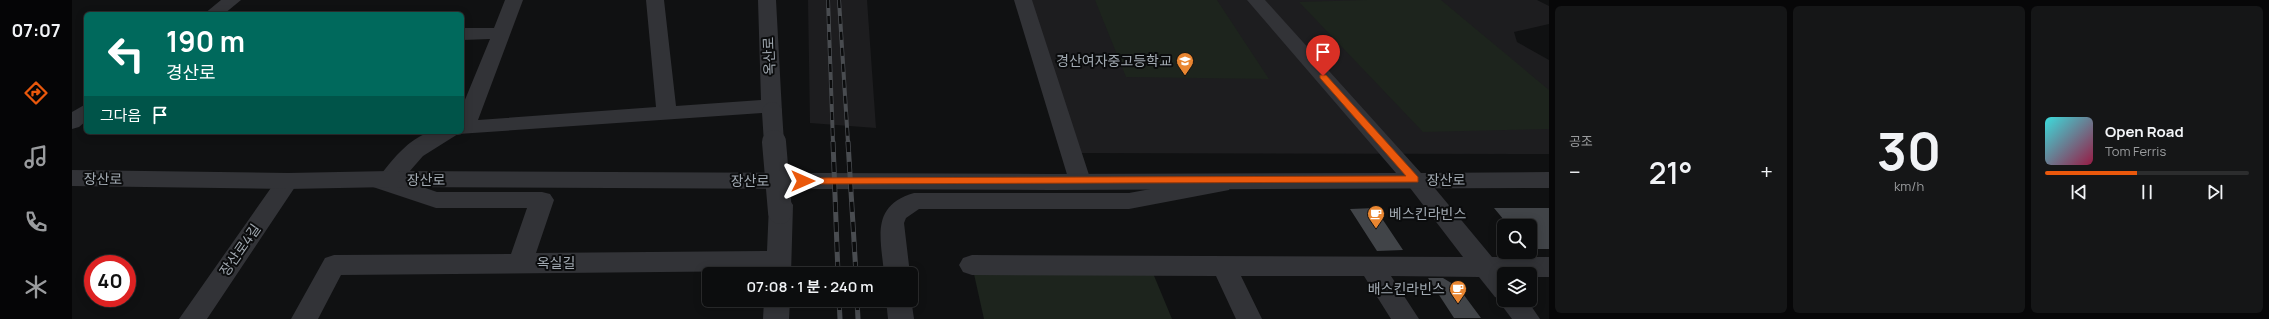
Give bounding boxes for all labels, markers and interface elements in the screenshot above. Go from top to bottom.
text: 07:07 [11,18,61,42]
text: 190 m [166,22,245,60]
icon: left [100,28,152,80]
pin [1306,35,1340,76]
street label: 옥산로 [758,36,779,76]
icon: arrive [1312,41,1334,63]
place label: 경산여자중고등학교 [1056,51,1172,70]
school or university icon: 경산여자중고등학교 [1175,51,1195,76]
text: 경산로 [166,60,216,84]
icon: directions [22,79,50,107]
icon: arrive [149,104,171,126]
text: 그다음 [100,105,141,126]
text: 30 [1877,115,1941,186]
text: Open Road [2105,121,2184,142]
text: 공조 [1569,132,1593,150]
text: Tom Ferris [2105,142,2166,160]
icon: music [22,143,50,171]
text: 21° [1649,152,1692,193]
text: − [1569,157,1581,187]
text: + [1760,157,1773,187]
position arrow [782,160,824,202]
street label: 장산로 [84,169,123,188]
street label: 장산로 [407,170,445,189]
street label: 장산로 [1427,170,1465,189]
street label: 장산로 [731,171,769,190]
text: km/h [1894,177,1924,195]
icon: previous [2068,181,2090,203]
icon: pause [2136,181,2158,203]
icon: next [2204,181,2226,203]
cafe icon: 베스킨라빈스 [1366,204,1386,229]
place label: 베스킨라빈스 [1389,204,1466,223]
icon: phone [22,208,50,236]
map controls [1497,219,1537,307]
button: search [1497,219,1537,259]
street label: 장산로4길 [215,220,265,280]
street label: 옥실길 [537,253,575,272]
speed limit sign: 40 [84,255,136,307]
button: layers [1497,267,1537,307]
icon: climate [22,273,50,301]
text: 07:08 · 1 분 · 240 m [746,276,874,297]
place label: 배스킨라빈스 [1368,279,1445,298]
cafe icon: 배스킨라빈스 [1448,279,1468,304]

